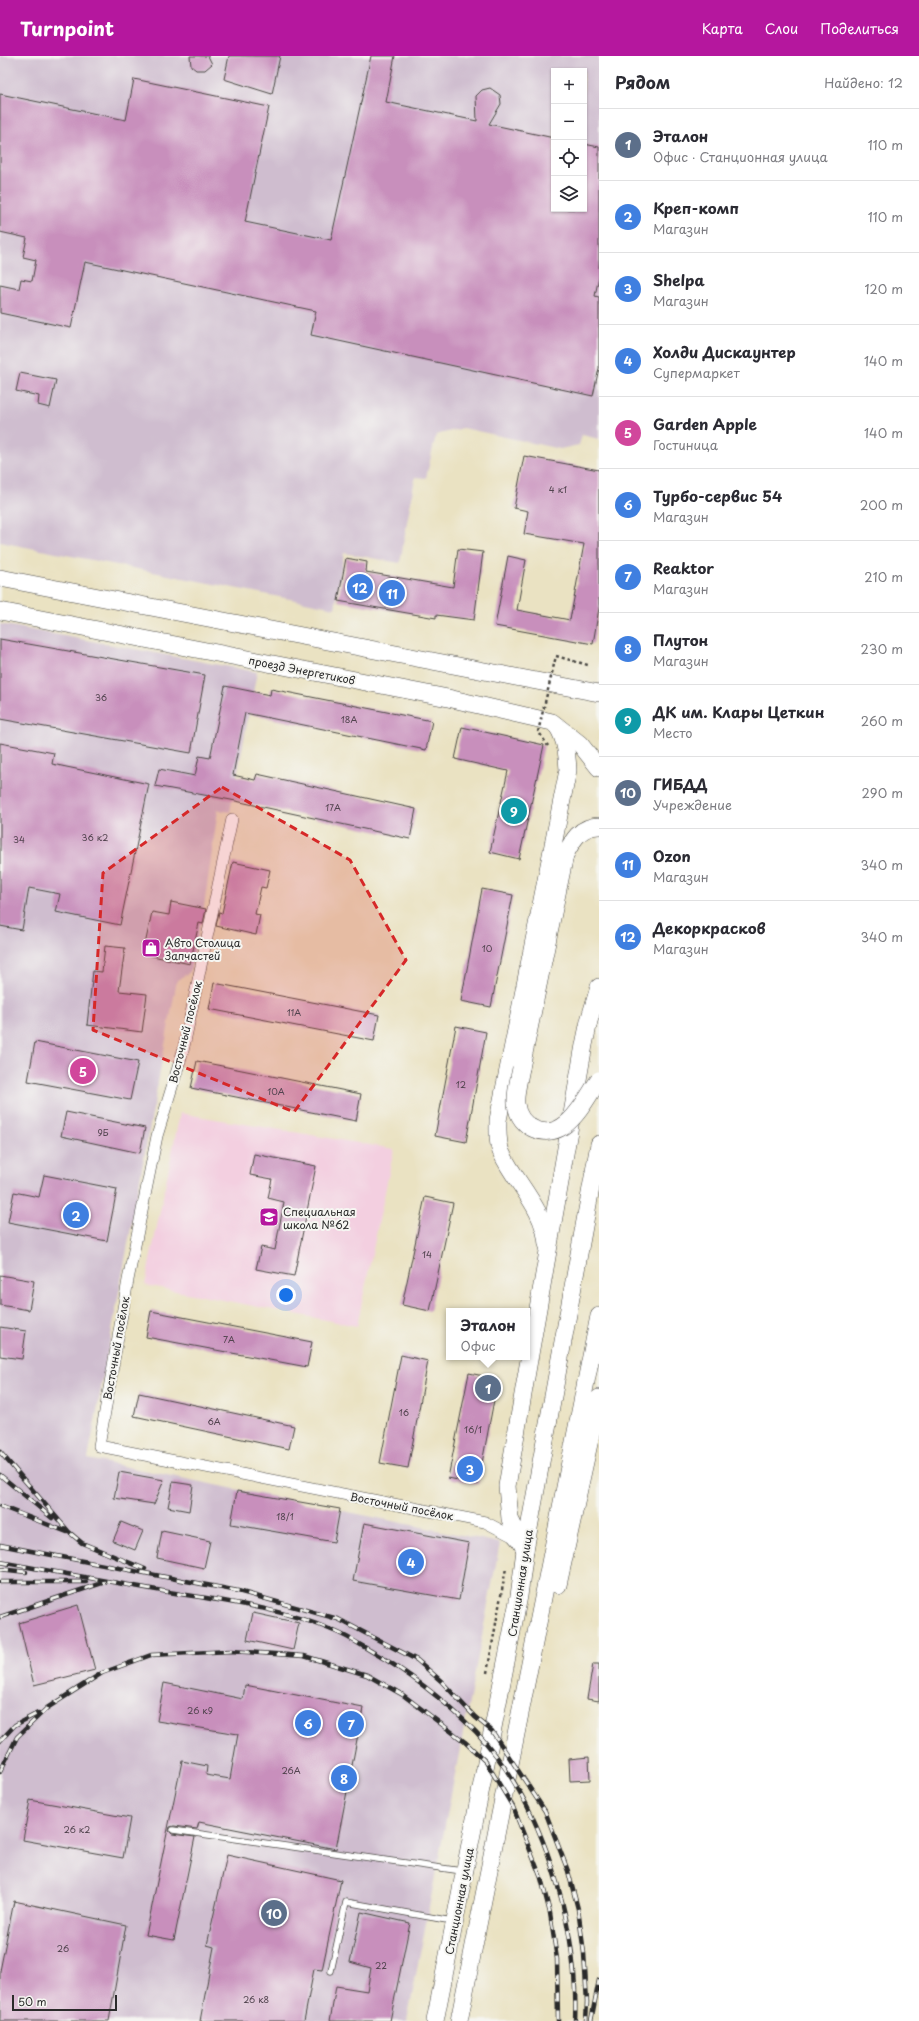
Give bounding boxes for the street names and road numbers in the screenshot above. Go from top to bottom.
street label: проезд Энергетиков [247,651,357,689]
street label: Восточный посёлок [164,978,206,1085]
street label: Восточный посёлок [99,1294,134,1401]
street label: Восточный посёлок [349,1488,456,1524]
street label: Станционная улица [503,1528,537,1638]
street label: Станционная улица [440,1846,478,1956]

